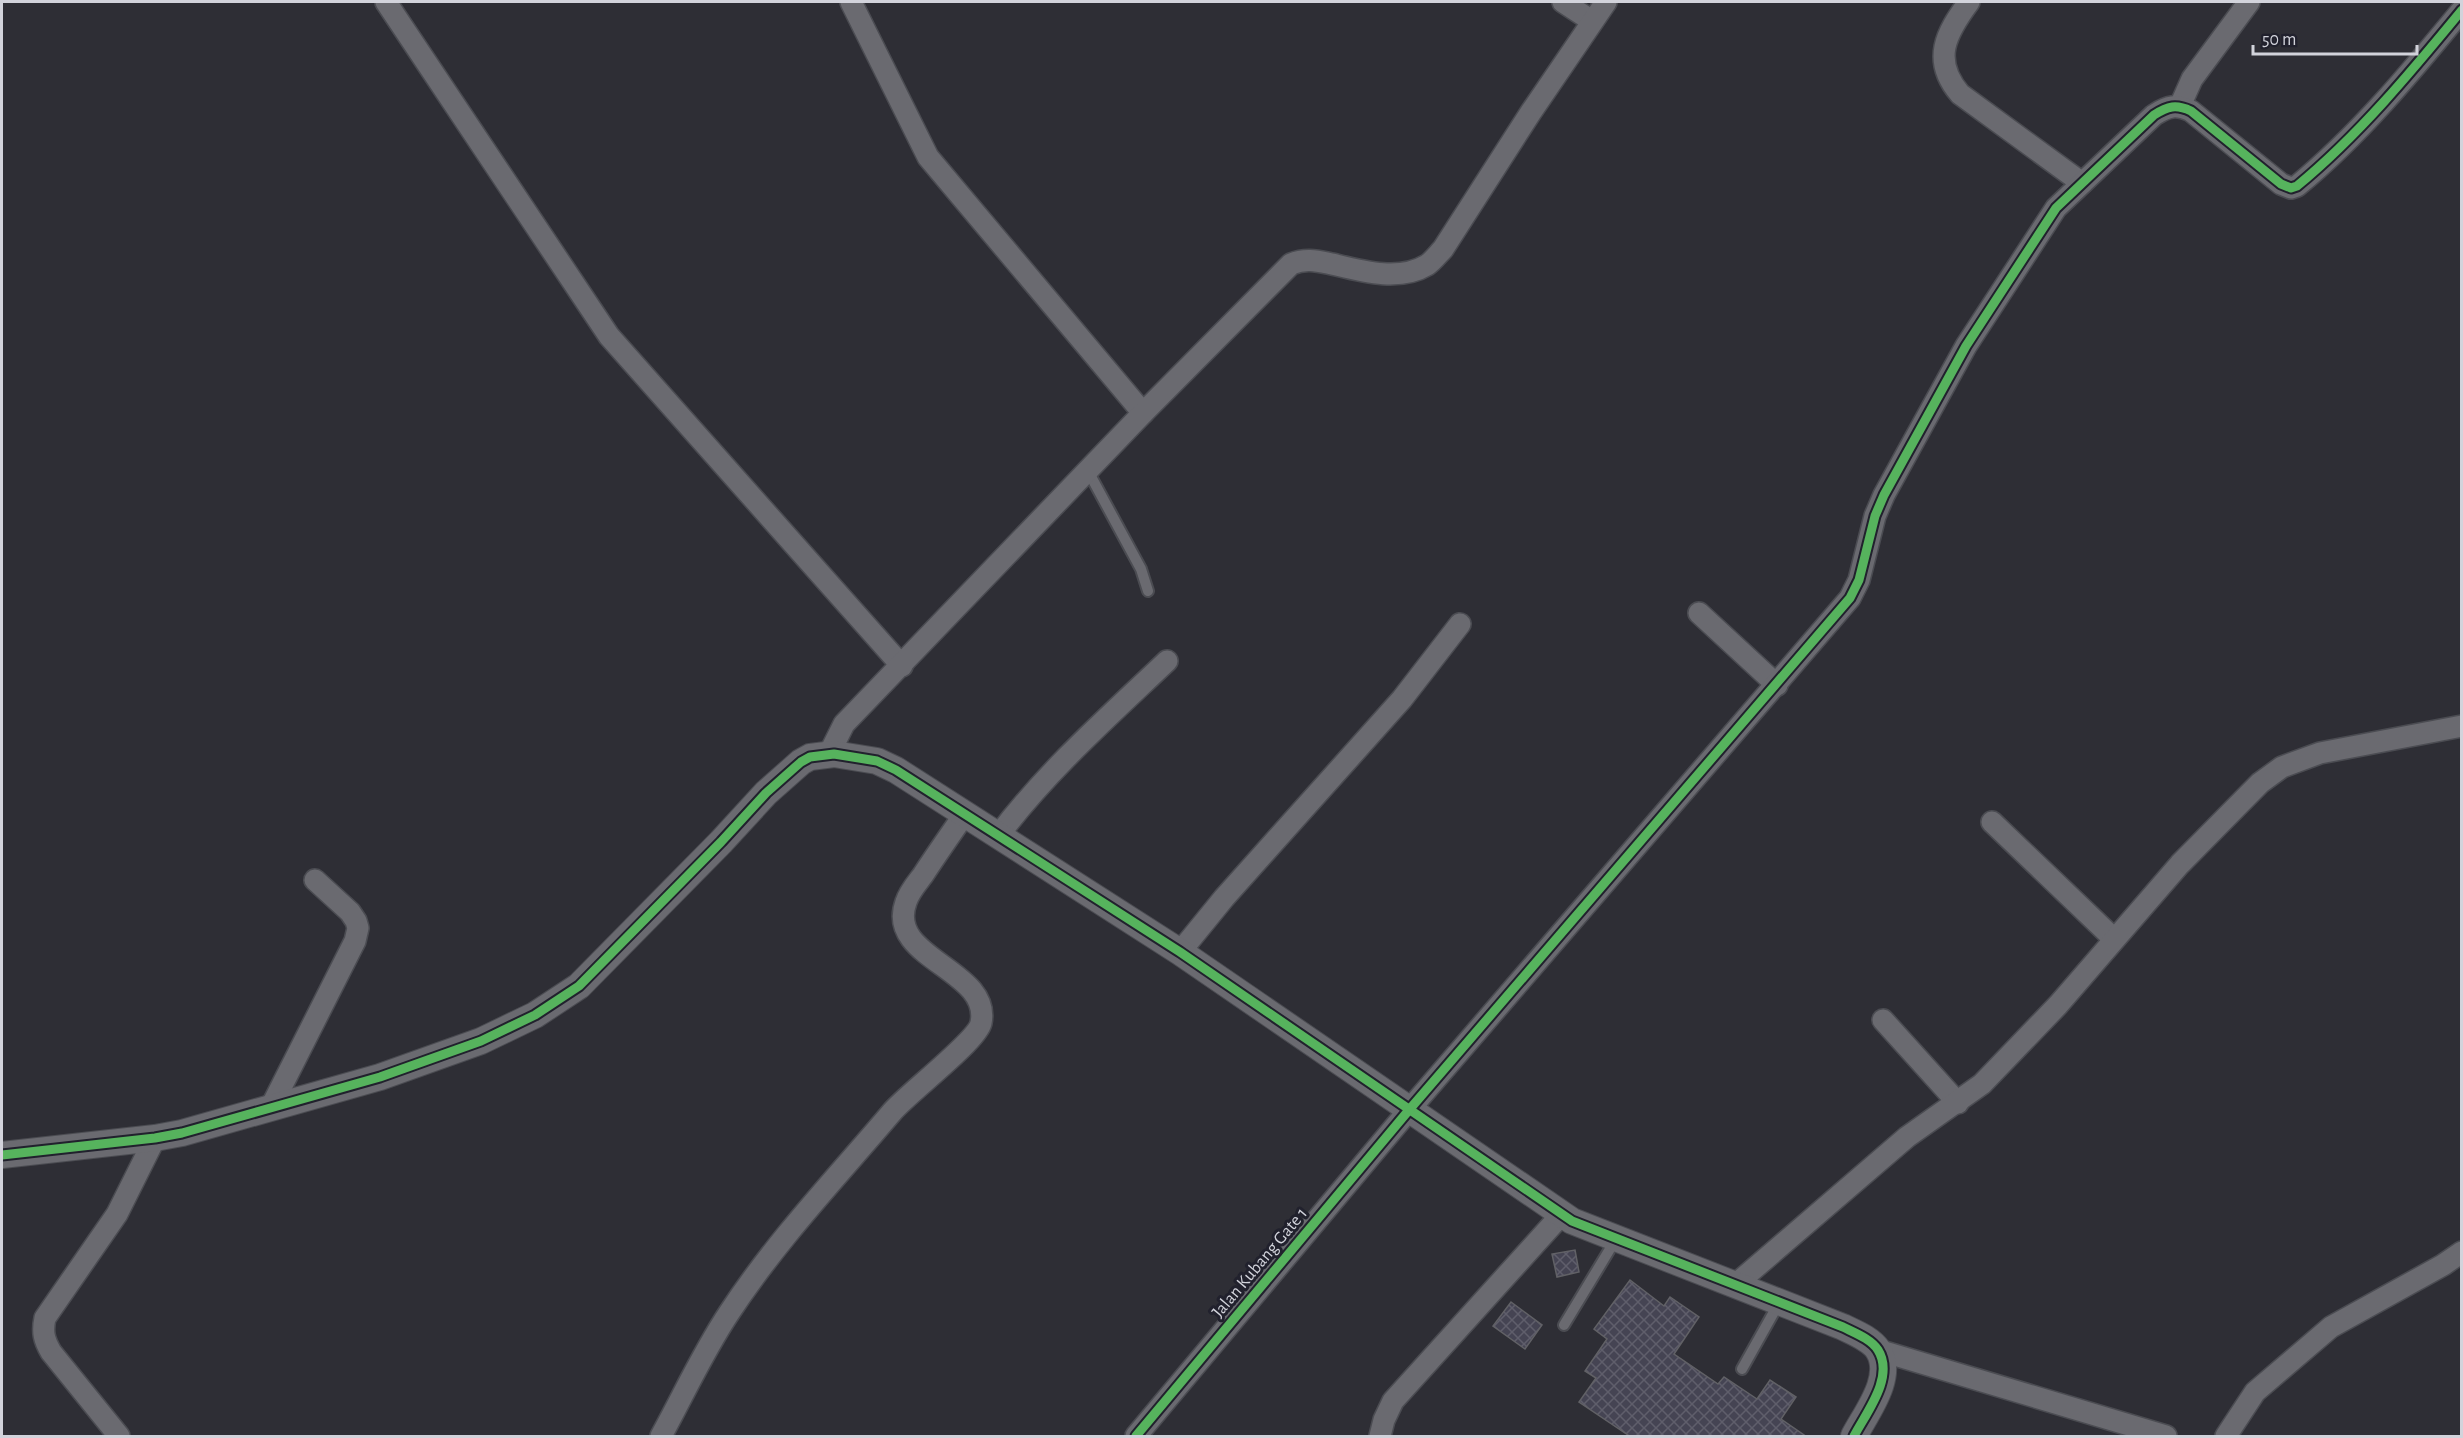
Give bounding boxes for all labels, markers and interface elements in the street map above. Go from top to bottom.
scale bar [2253,18,2416,56]
text: 50 m [2262,31,2296,49]
street label: Jalan Kubang Gate 1 [1209,1205,1311,1321]

